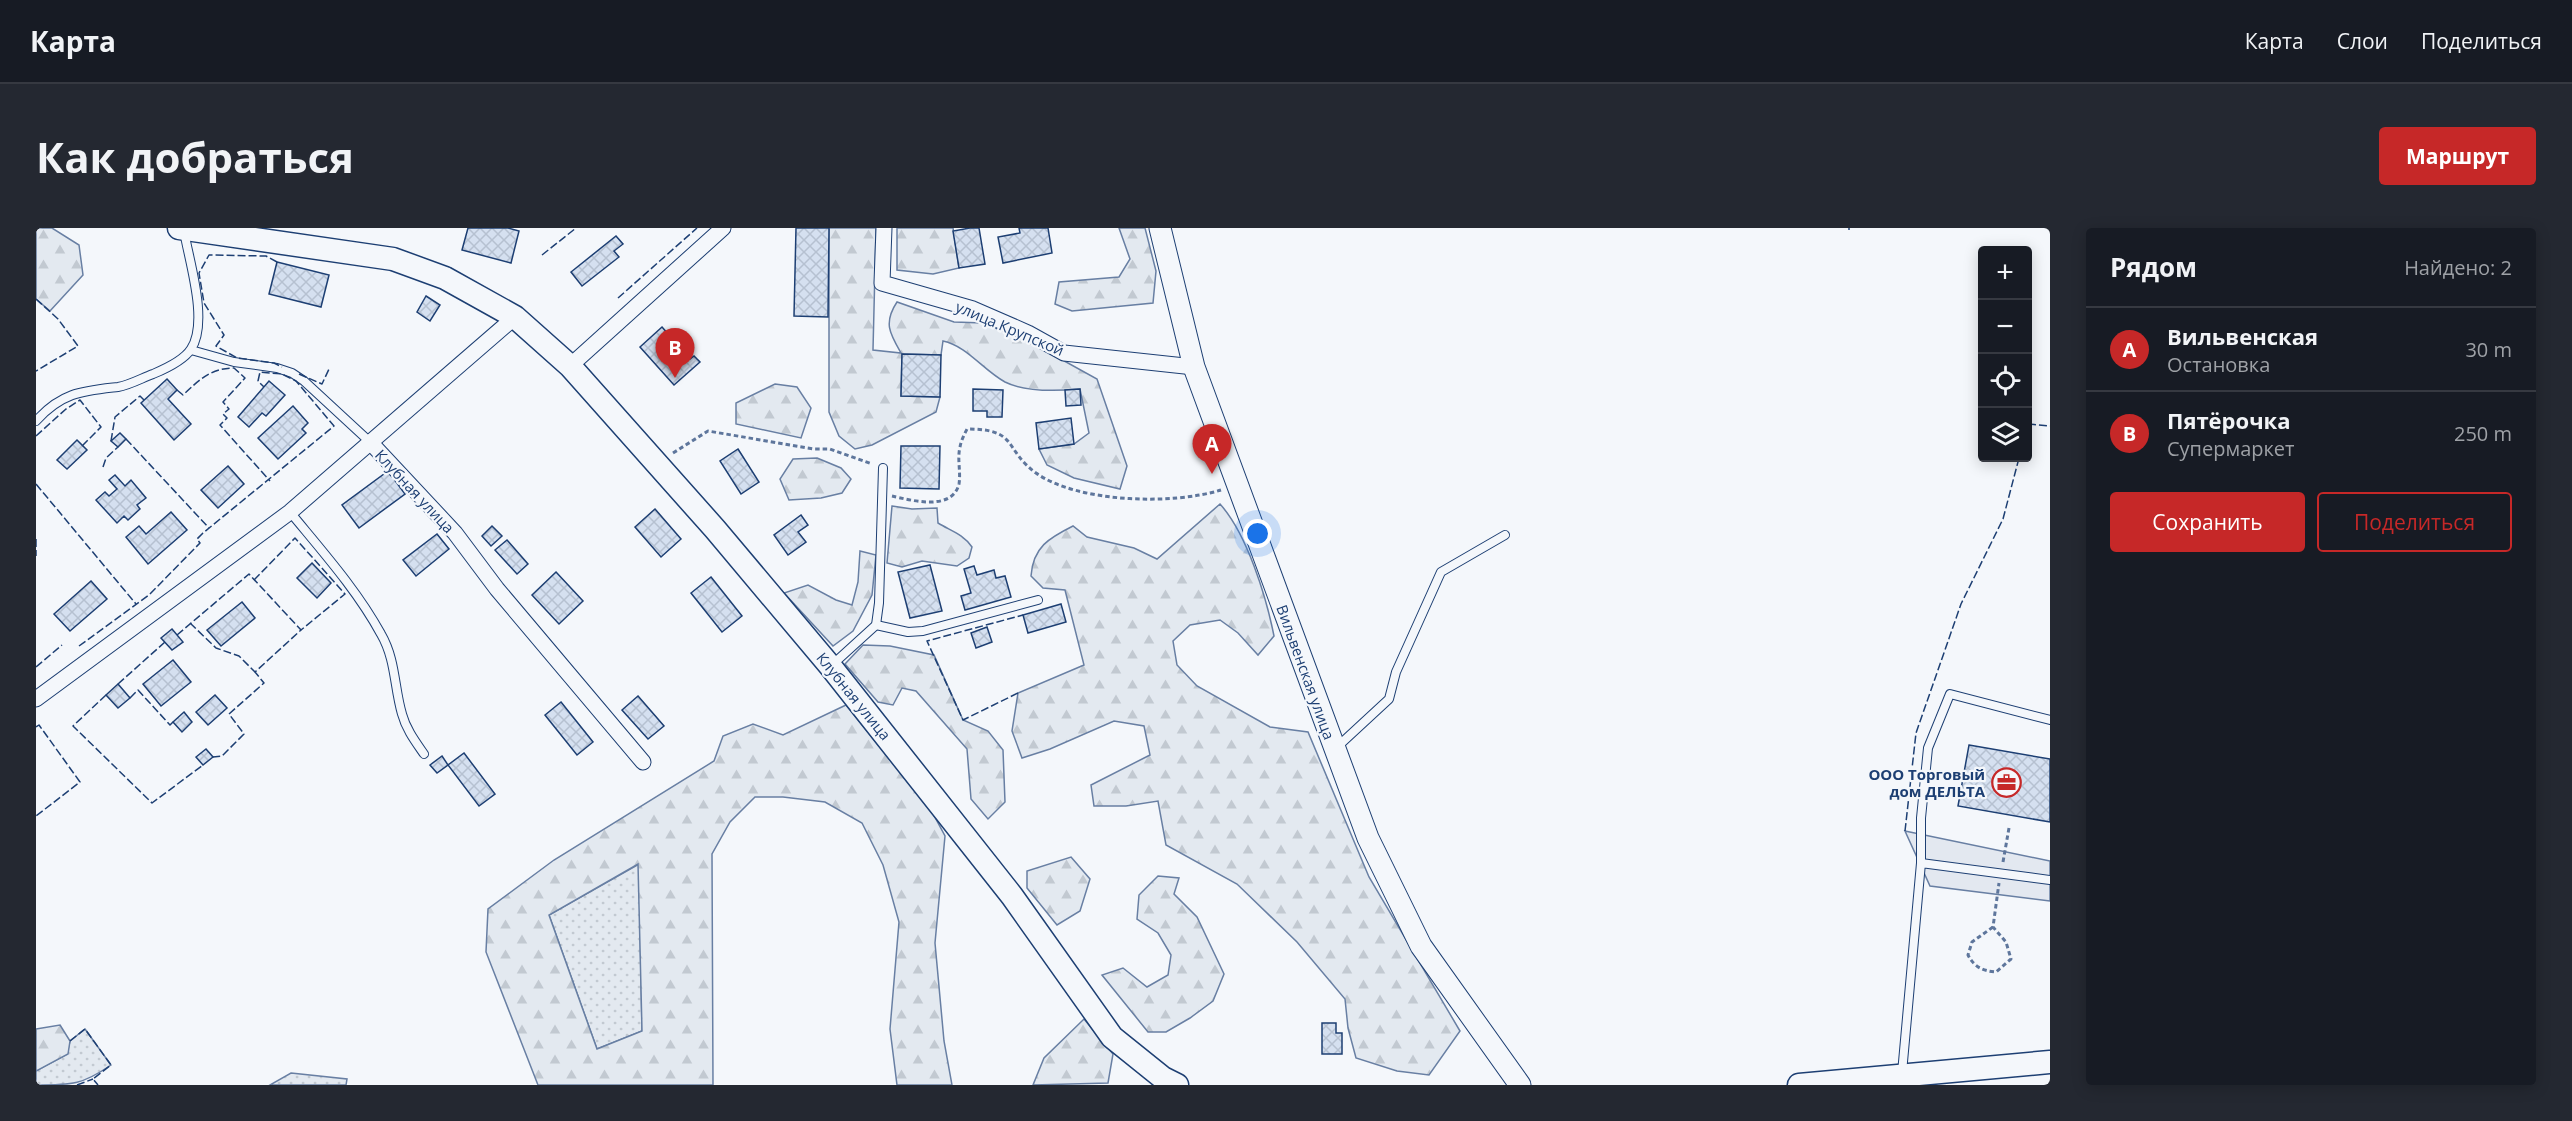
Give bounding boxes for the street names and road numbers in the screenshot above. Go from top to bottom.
street label: улица Крупской [953,296,1067,360]
street label: Клубная улица [371,445,459,537]
street label: Вильвенская улица [1272,602,1340,742]
street label: Клубная улица [812,648,896,744]

